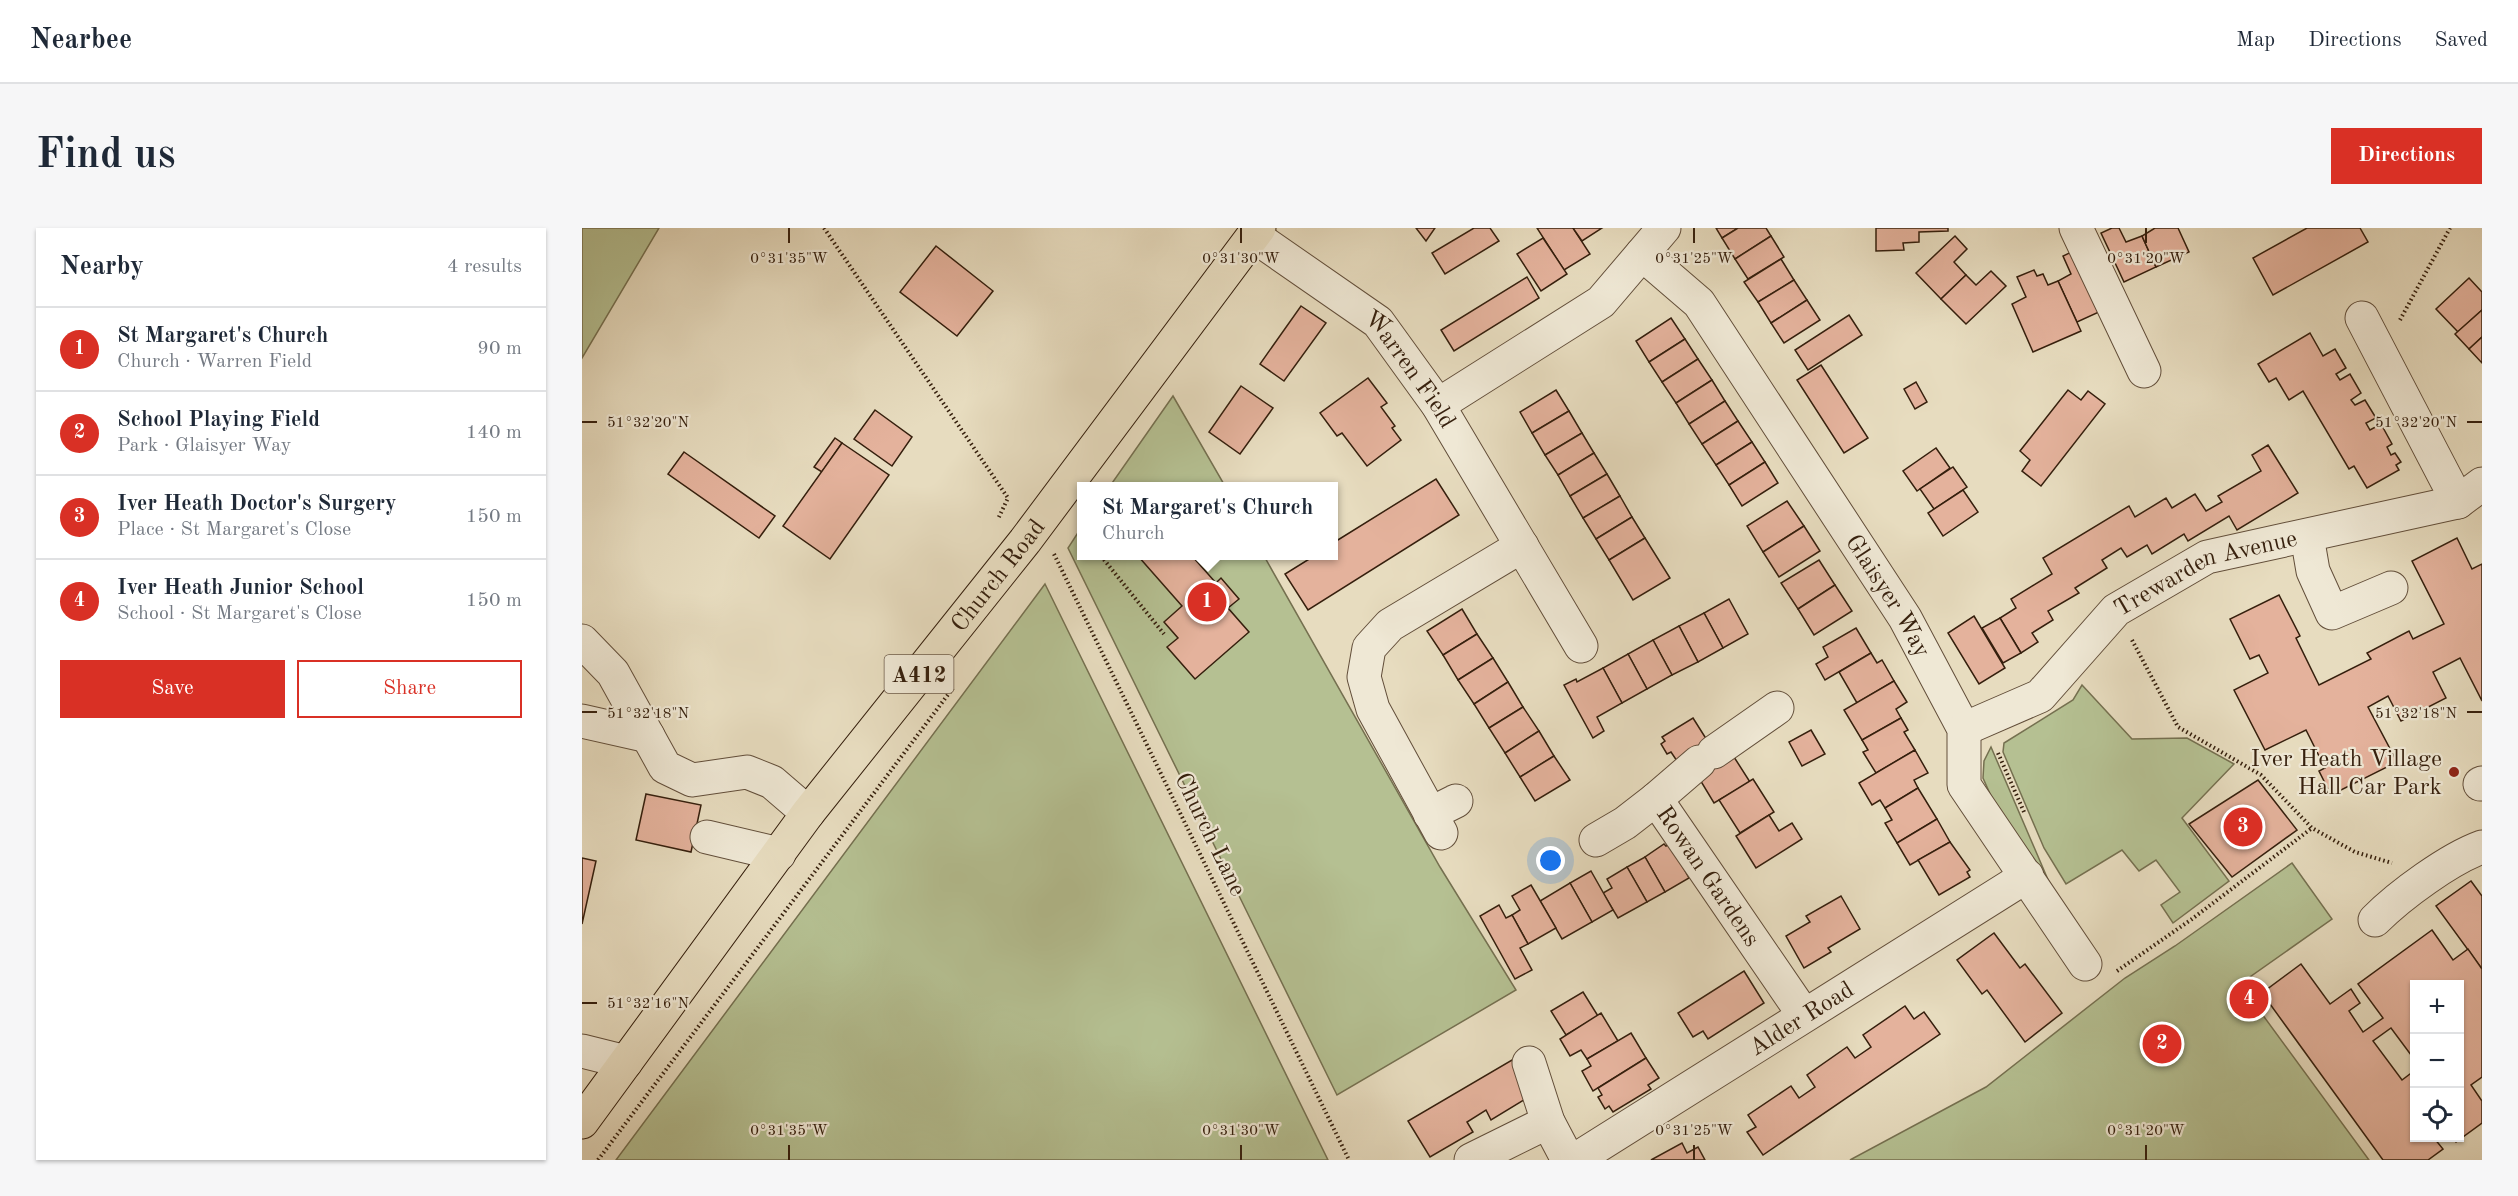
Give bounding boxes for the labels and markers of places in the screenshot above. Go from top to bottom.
pin: 1 [1188,580,1226,625]
place label: Iver Heath Village Hall Car Park [2251,748,2442,800]
marker: Iver Heath Village Hall Car Park [2447,765,2461,779]
pin: 3 [2224,804,2262,850]
pin: 4 [2230,976,2268,1022]
pin: 2 [2142,1022,2182,1066]

